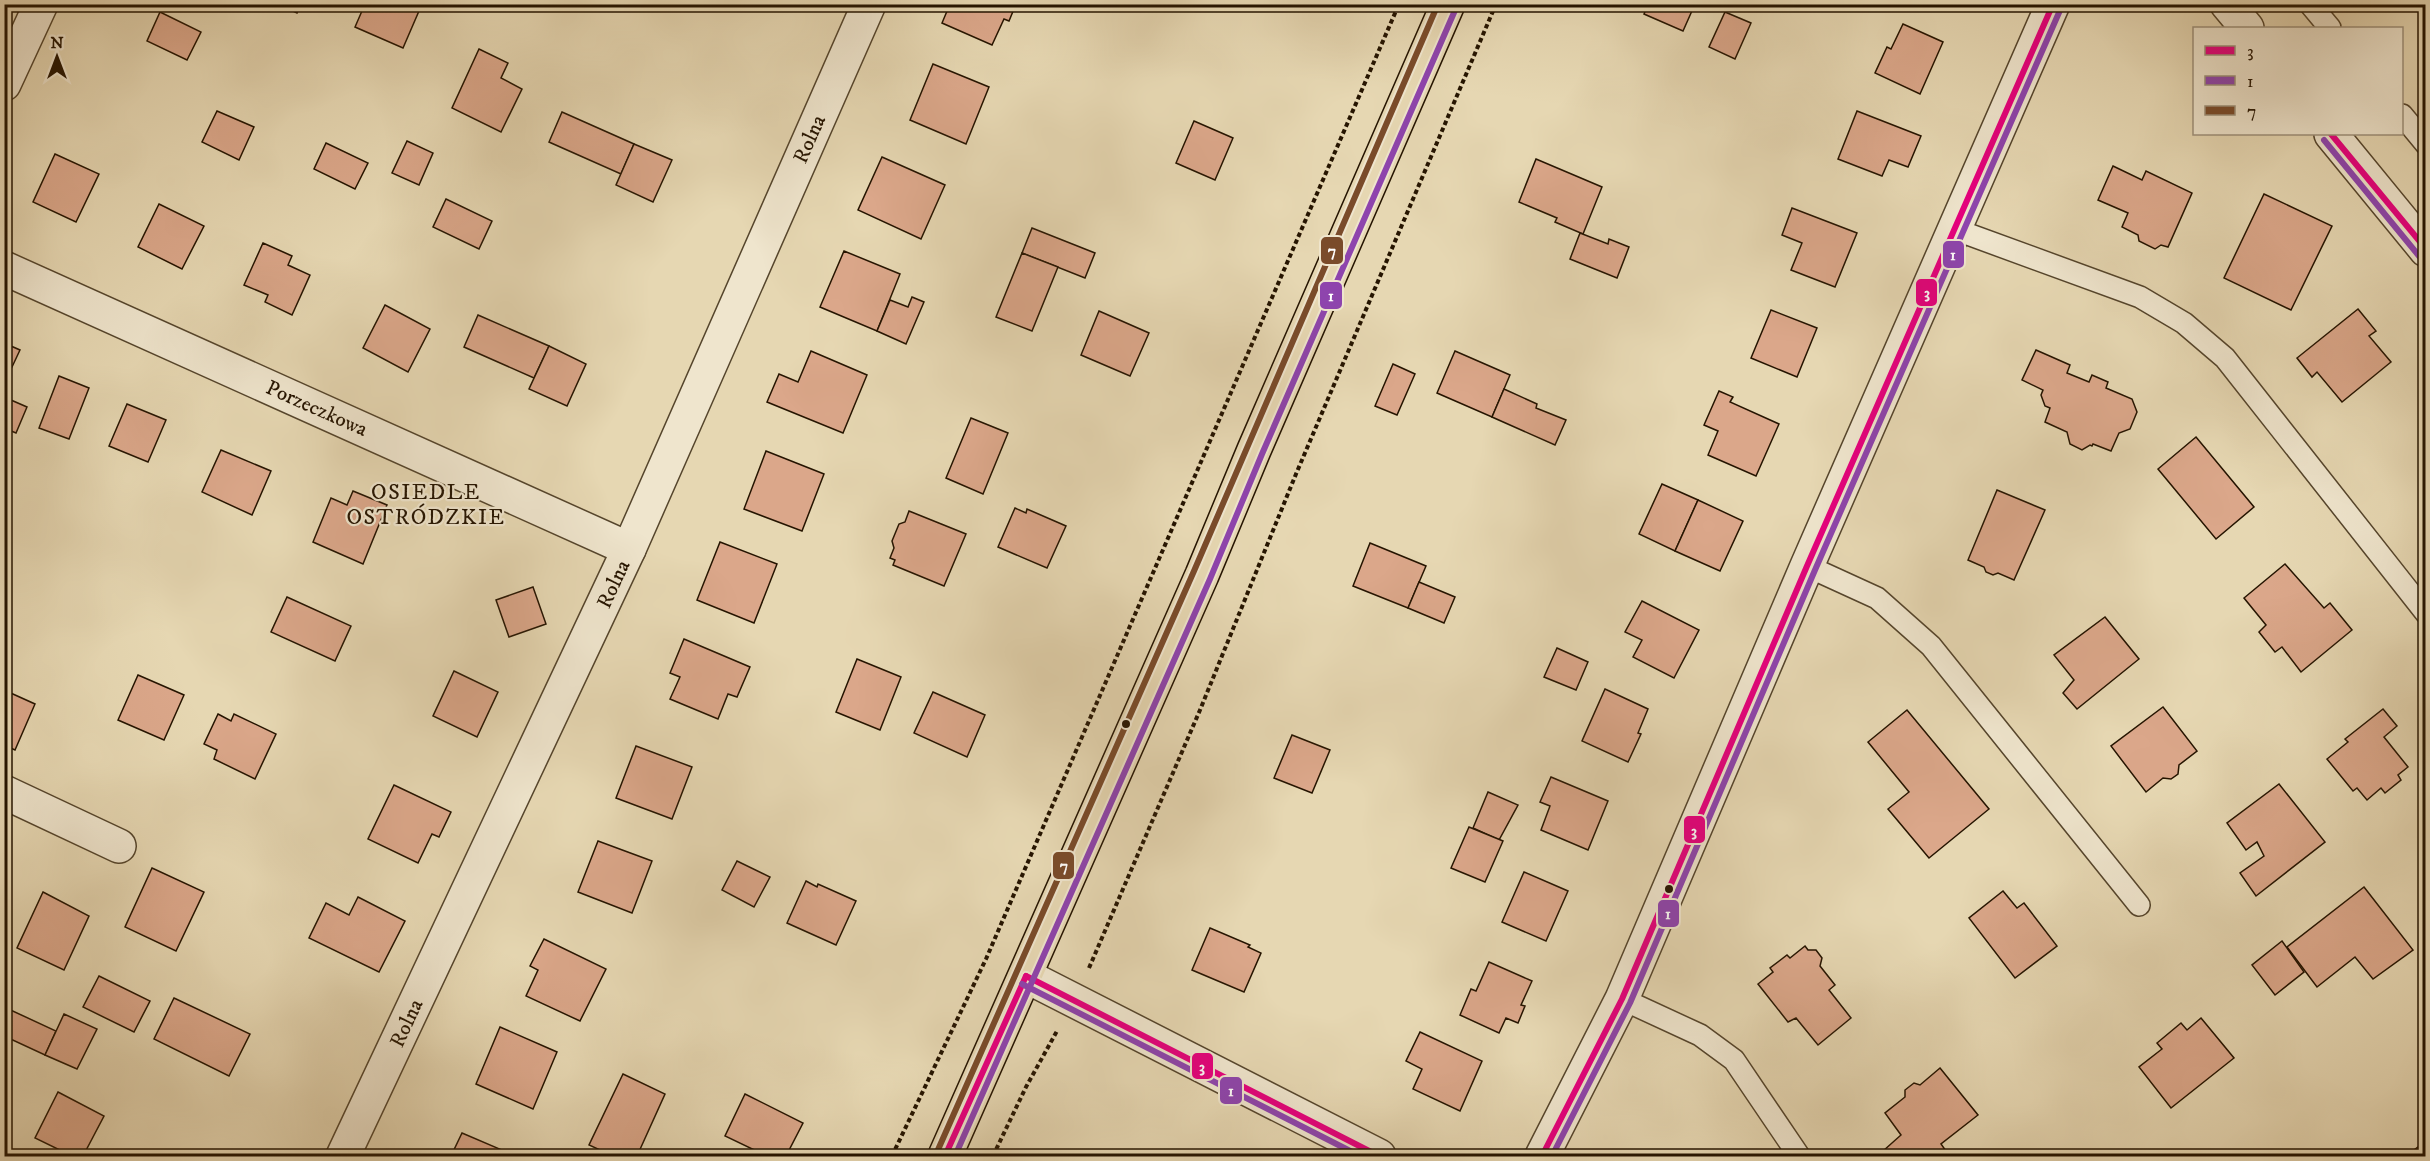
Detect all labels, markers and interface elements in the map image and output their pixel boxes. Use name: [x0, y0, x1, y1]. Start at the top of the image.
north arrow: [27, 27, 87, 87]
legend: [2193, 27, 2403, 135]
text: N: [50, 33, 64, 53]
text: 3: [2247, 41, 2254, 63]
text: 1: [2247, 71, 2254, 93]
text: 7: [2247, 101, 2256, 123]
street label: Rolna: [788, 111, 832, 168]
line badge: 7: [1320, 236, 1344, 265]
line badge: 1: [1942, 240, 1965, 269]
text: 7: [1328, 241, 1336, 261]
text: 1: [1950, 245, 1956, 265]
line badge: 3: [1915, 278, 1938, 307]
line badge: 1: [1319, 281, 1343, 310]
text: 3: [1924, 283, 1930, 303]
text: 1: [1328, 286, 1334, 306]
street label: Porzeczkowa: [262, 375, 371, 443]
district label: OSIEDLE OSTRÓDZKIE: [346, 479, 506, 531]
street label: Rolna: [592, 556, 636, 613]
unlabelled marker: [1120, 718, 1132, 730]
line badge: 3: [1683, 815, 1706, 844]
text: 3: [1691, 821, 1697, 841]
line badge: 7: [1052, 851, 1075, 880]
text: 7: [1060, 856, 1068, 876]
unlabelled marker: [1663, 883, 1675, 895]
line badge: 1: [1657, 899, 1680, 928]
text: 1: [1665, 904, 1671, 924]
street label: Rolna: [385, 995, 429, 1052]
line badge: 3: [1191, 1052, 1214, 1080]
text: 3: [1199, 1057, 1205, 1077]
line badge: 1: [1219, 1076, 1243, 1105]
text: 1: [1228, 1081, 1234, 1101]

